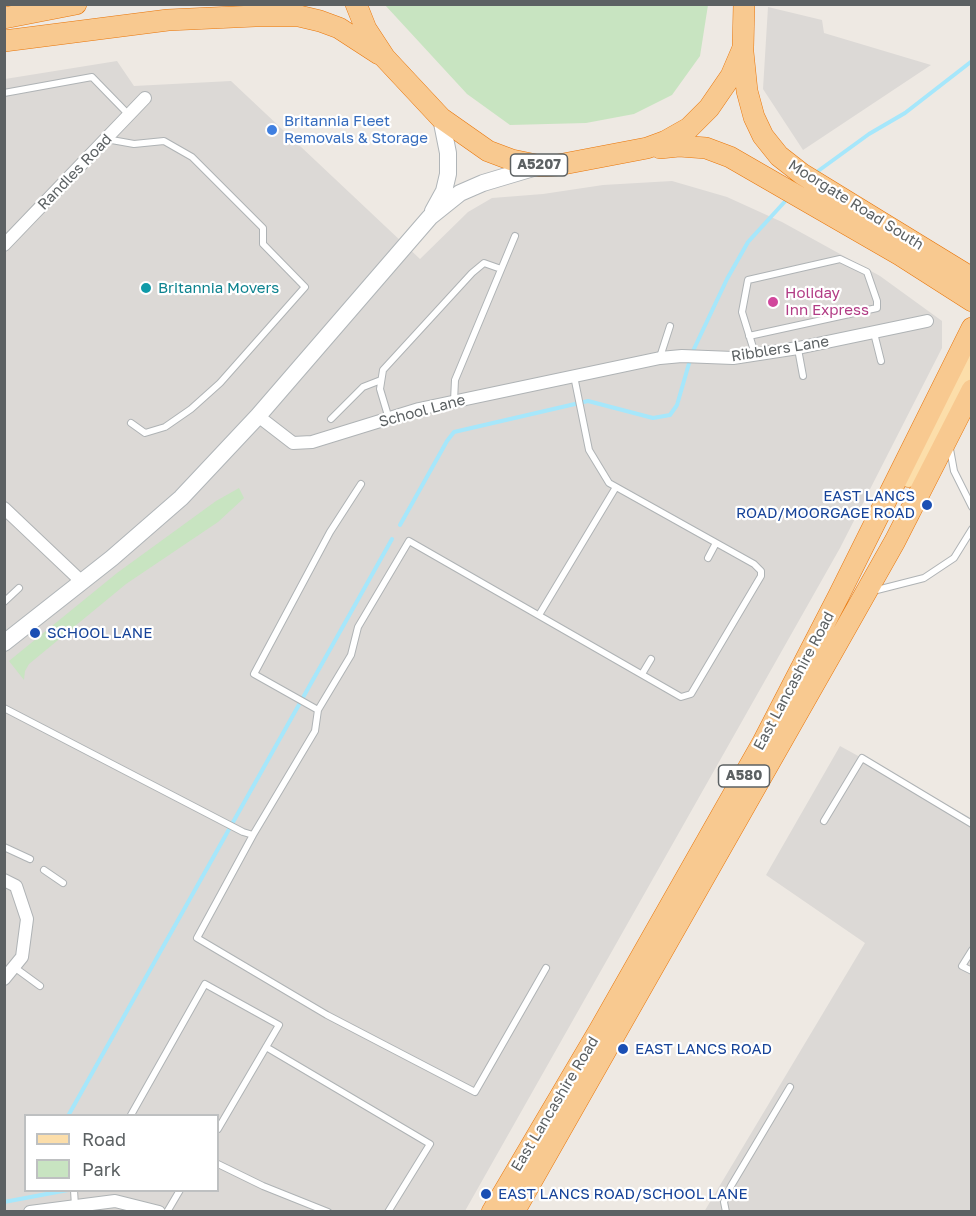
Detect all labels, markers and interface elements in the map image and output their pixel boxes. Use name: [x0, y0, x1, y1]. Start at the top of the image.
place label: Britannia Fleet Removals & Storage: [284, 112, 428, 147]
marker: Britannia Fleet Removals & Storage: [265, 123, 279, 137]
street label: Randles Road: [34, 130, 116, 214]
road number: A5207: [510, 154, 568, 176]
street label: Moorgate Road South: [785, 156, 927, 254]
place label: Britannia Movers: [158, 279, 279, 297]
marker: Britannia Movers: [139, 281, 153, 295]
place label: Holiday Inn Express: [785, 284, 869, 319]
marker: Holiday Inn Express: [766, 295, 780, 309]
street label: Ribblers Lane: [730, 332, 830, 366]
street label: School Lane: [377, 391, 467, 431]
place label: EAST LANCS ROAD/MOORGAGE ROAD: [736, 487, 915, 522]
marker: EAST LANCS ROAD/MOORGAGE ROAD: [920, 498, 934, 512]
street label: East Lancashire Road: [750, 609, 838, 753]
place label: SCHOOL LANE: [47, 624, 152, 642]
marker: SCHOOL LANE: [28, 626, 42, 640]
road number: A580: [718, 765, 770, 787]
street label: East Lancashire Road: [508, 1033, 602, 1175]
place label: EAST LANCS ROAD: [635, 1040, 772, 1058]
marker: EAST LANCS ROAD: [616, 1042, 630, 1056]
legend: [24, 1114, 219, 1192]
text: Road: [82, 1128, 126, 1150]
text: Park: [82, 1158, 121, 1180]
place label: EAST LANCS ROAD/SCHOOL LANE: [498, 1185, 748, 1203]
marker: EAST LANCS ROAD/SCHOOL LANE: [479, 1187, 493, 1201]

